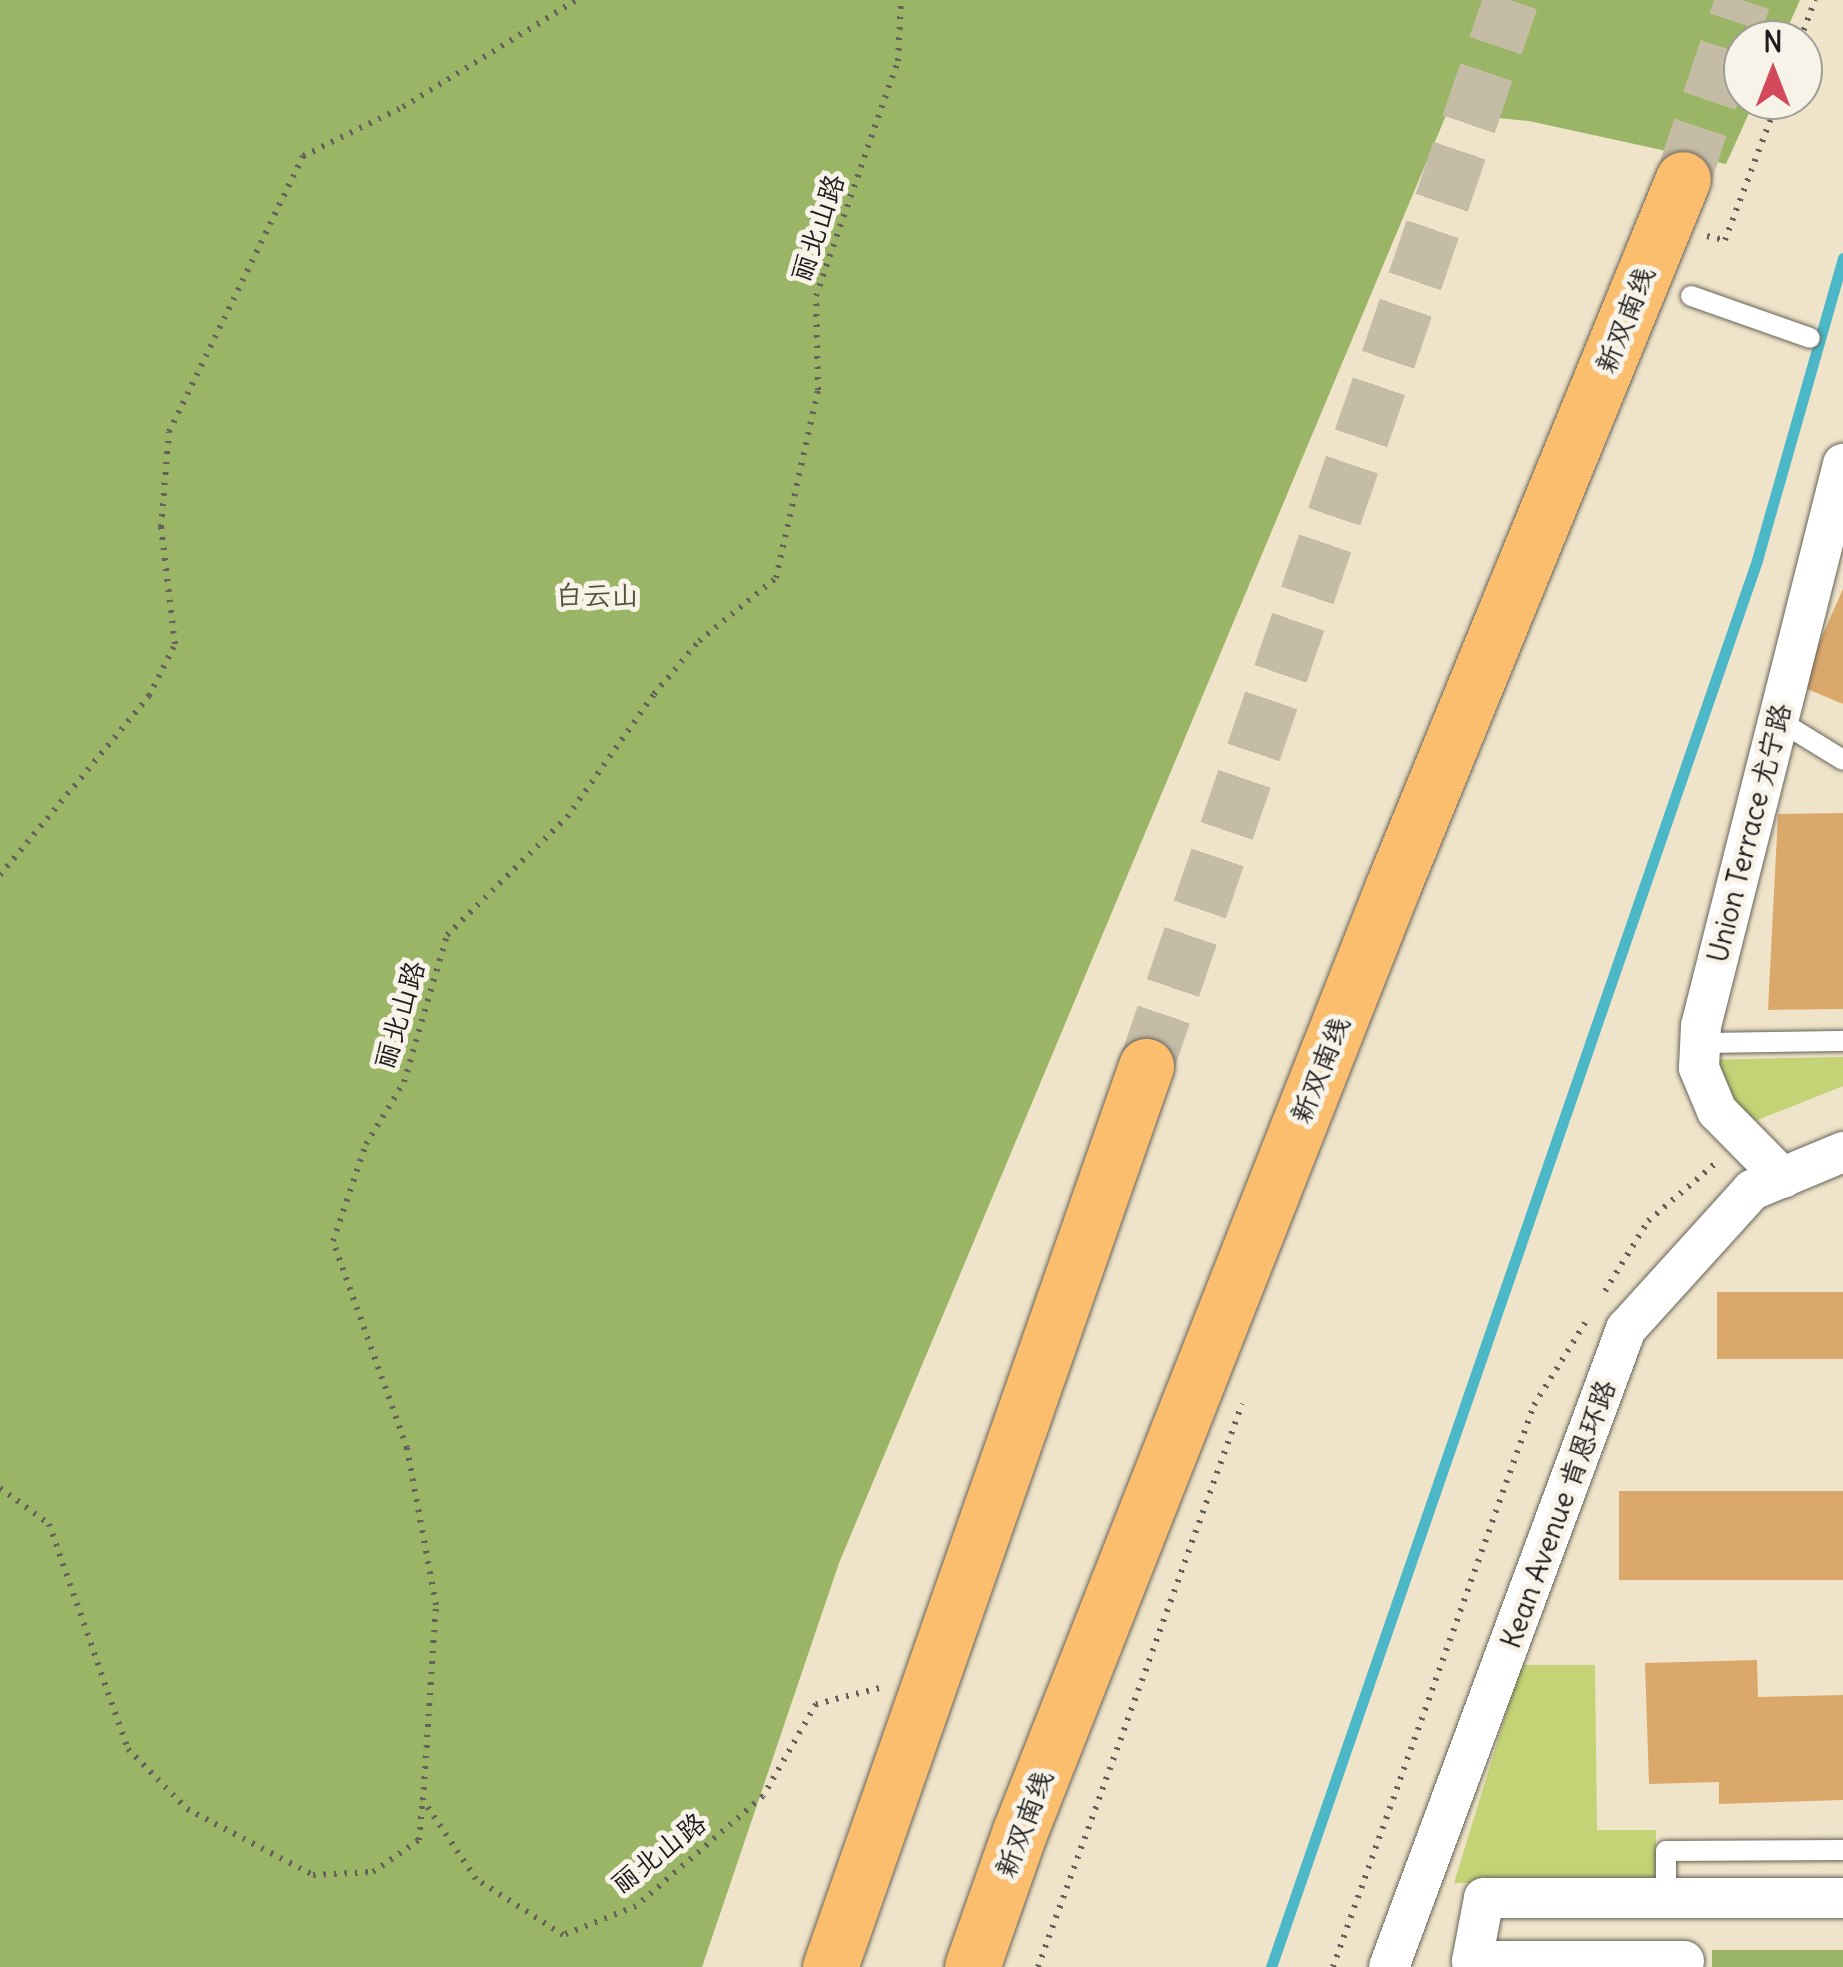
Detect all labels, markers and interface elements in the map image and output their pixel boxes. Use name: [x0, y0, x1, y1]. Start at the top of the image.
north arrow: [1723, 20, 1823, 120]
text: N: [1763, 24, 1783, 60]
street label: 丽北山路: [783, 170, 851, 286]
street label: 新双南线: [1588, 262, 1662, 378]
park label: 白云山: [555, 578, 639, 612]
street label: Union Terrace 尤宁路: [1701, 700, 1797, 966]
street label: 丽北山路: [367, 957, 431, 1073]
street label: 新双南线: [1283, 1012, 1357, 1128]
street label: Kean Avenue 肯恩环路: [1494, 1375, 1622, 1653]
street label: 新双南线: [988, 1766, 1060, 1882]
street label: 丽北山路: [604, 1805, 712, 1901]

